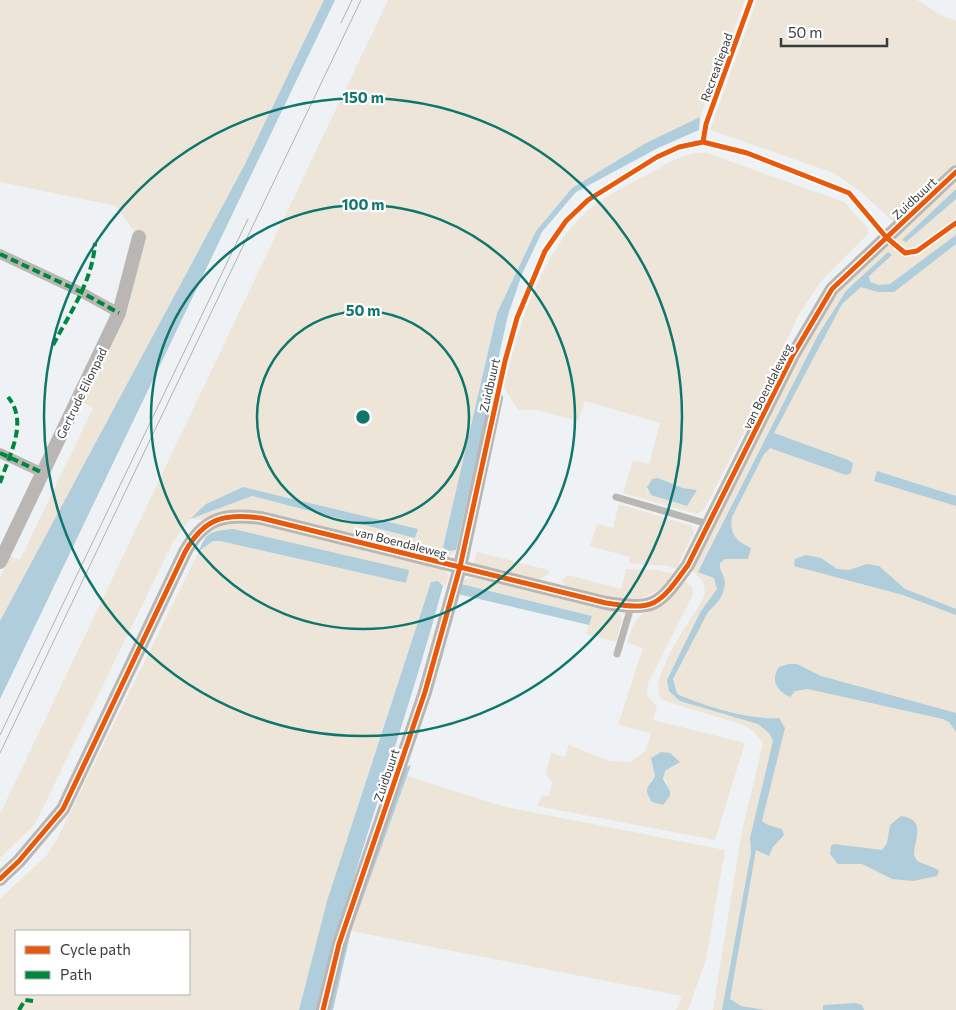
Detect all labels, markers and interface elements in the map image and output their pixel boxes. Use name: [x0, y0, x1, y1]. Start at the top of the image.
scale bar: [781, 15, 887, 47]
text: 50 m: [788, 23, 822, 41]
street label: Recreatiepad: [697, 31, 735, 103]
text: 150 m: [342, 88, 384, 106]
street label: Zuidbuurt: [889, 174, 939, 222]
text: 100 m: [342, 195, 384, 213]
text: 50 m: [346, 301, 380, 319]
street label: van Boendaleweg: [739, 340, 795, 431]
street label: Gertrude Elionpad: [53, 345, 109, 441]
street label: Zuidbuurt: [476, 357, 502, 413]
centre of rings: [354, 408, 372, 426]
street label: van Boendaleweg: [354, 524, 449, 560]
street label: Zuidbuurt: [370, 747, 402, 803]
legend: [15, 930, 190, 995]
text: Cycle path: [60, 940, 131, 958]
text: Path: [60, 965, 92, 983]

